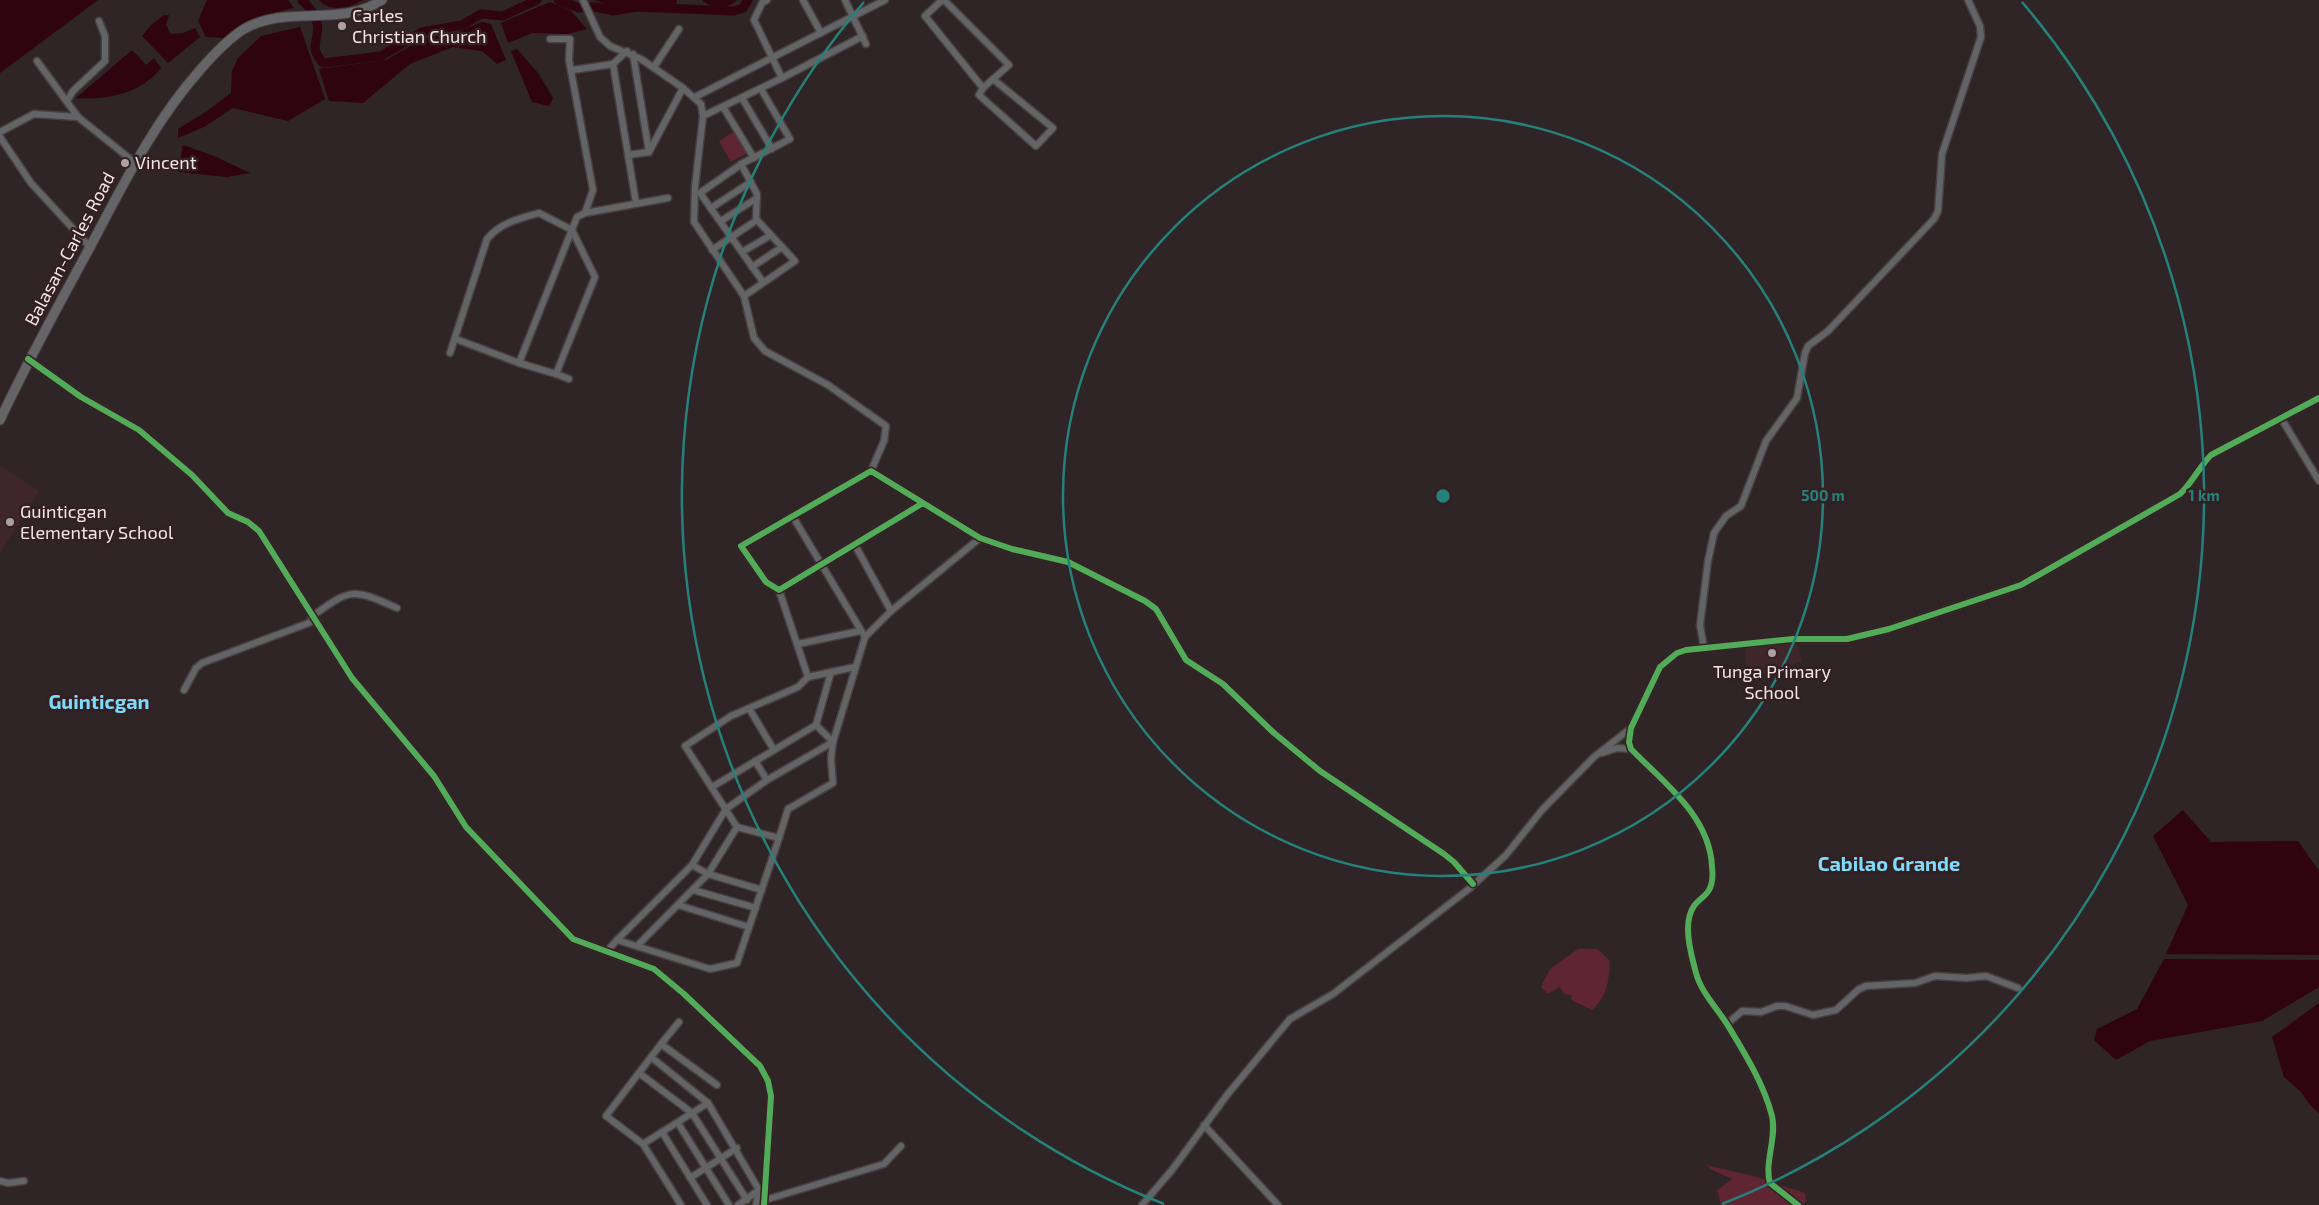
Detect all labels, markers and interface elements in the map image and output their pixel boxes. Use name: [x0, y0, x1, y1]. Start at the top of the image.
place label: Carles Christian Church: [352, 4, 486, 47]
marker: Carles Christian Church: [336, 20, 348, 32]
place label: Vincent: [135, 151, 197, 173]
marker: Vincent: [119, 157, 131, 169]
street label: Balasan-Carles Road: [19, 168, 119, 329]
text: 500 m: [1801, 486, 1845, 504]
text: 1 km: [2188, 486, 2220, 504]
centre of rings: [1434, 487, 1452, 505]
place label: Guinticgan Elementary School: [20, 500, 174, 543]
marker: Guinticgan Elementary School: [4, 516, 16, 528]
marker: Tunga Primary School: [1766, 647, 1778, 659]
place label: Tunga Primary School: [1713, 660, 1832, 703]
district label: Guinticgan: [48, 689, 150, 713]
district label: Cabilao Grande: [1818, 851, 1960, 875]

